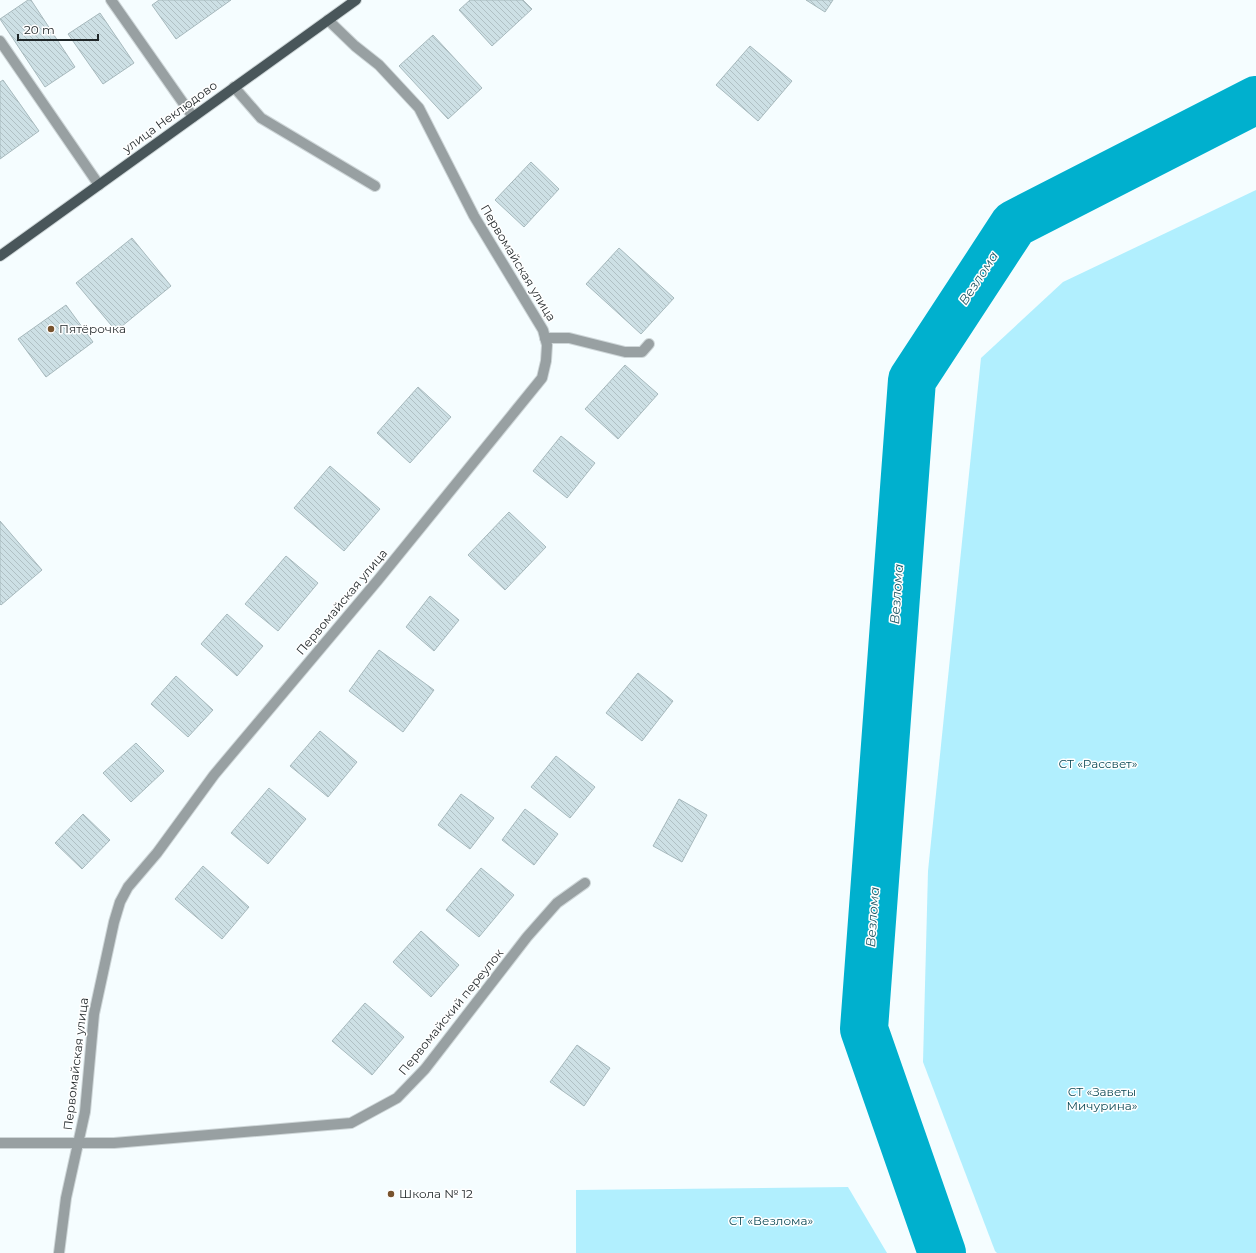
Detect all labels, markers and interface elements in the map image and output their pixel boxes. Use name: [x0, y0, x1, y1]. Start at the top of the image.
scale bar: [18, 16, 98, 42]
text: 20 m: [24, 22, 55, 37]
street label: улица Неклюдово: [119, 77, 220, 157]
street label: Первомайская улица: [478, 202, 559, 324]
water label: Везлома: [955, 248, 1001, 308]
place label: Пятёрочка: [59, 321, 126, 336]
marker: Пятёрочка: [46, 324, 56, 334]
street label: Первомайская улица: [293, 546, 390, 658]
water label: Везлома: [886, 563, 906, 625]
park label: СТ «Рассвет»: [1059, 756, 1138, 771]
water label: Везлома: [862, 886, 882, 948]
street label: Первомайский переулок: [395, 945, 506, 1078]
street label: Первомайская улица: [60, 997, 91, 1131]
park label: СТ «Заветы Мичурина»: [1066, 1084, 1138, 1113]
place label: Школа № 12: [399, 1186, 473, 1201]
marker: Школа № 12: [386, 1189, 396, 1199]
park label: СТ «Везлома»: [729, 1213, 814, 1228]

